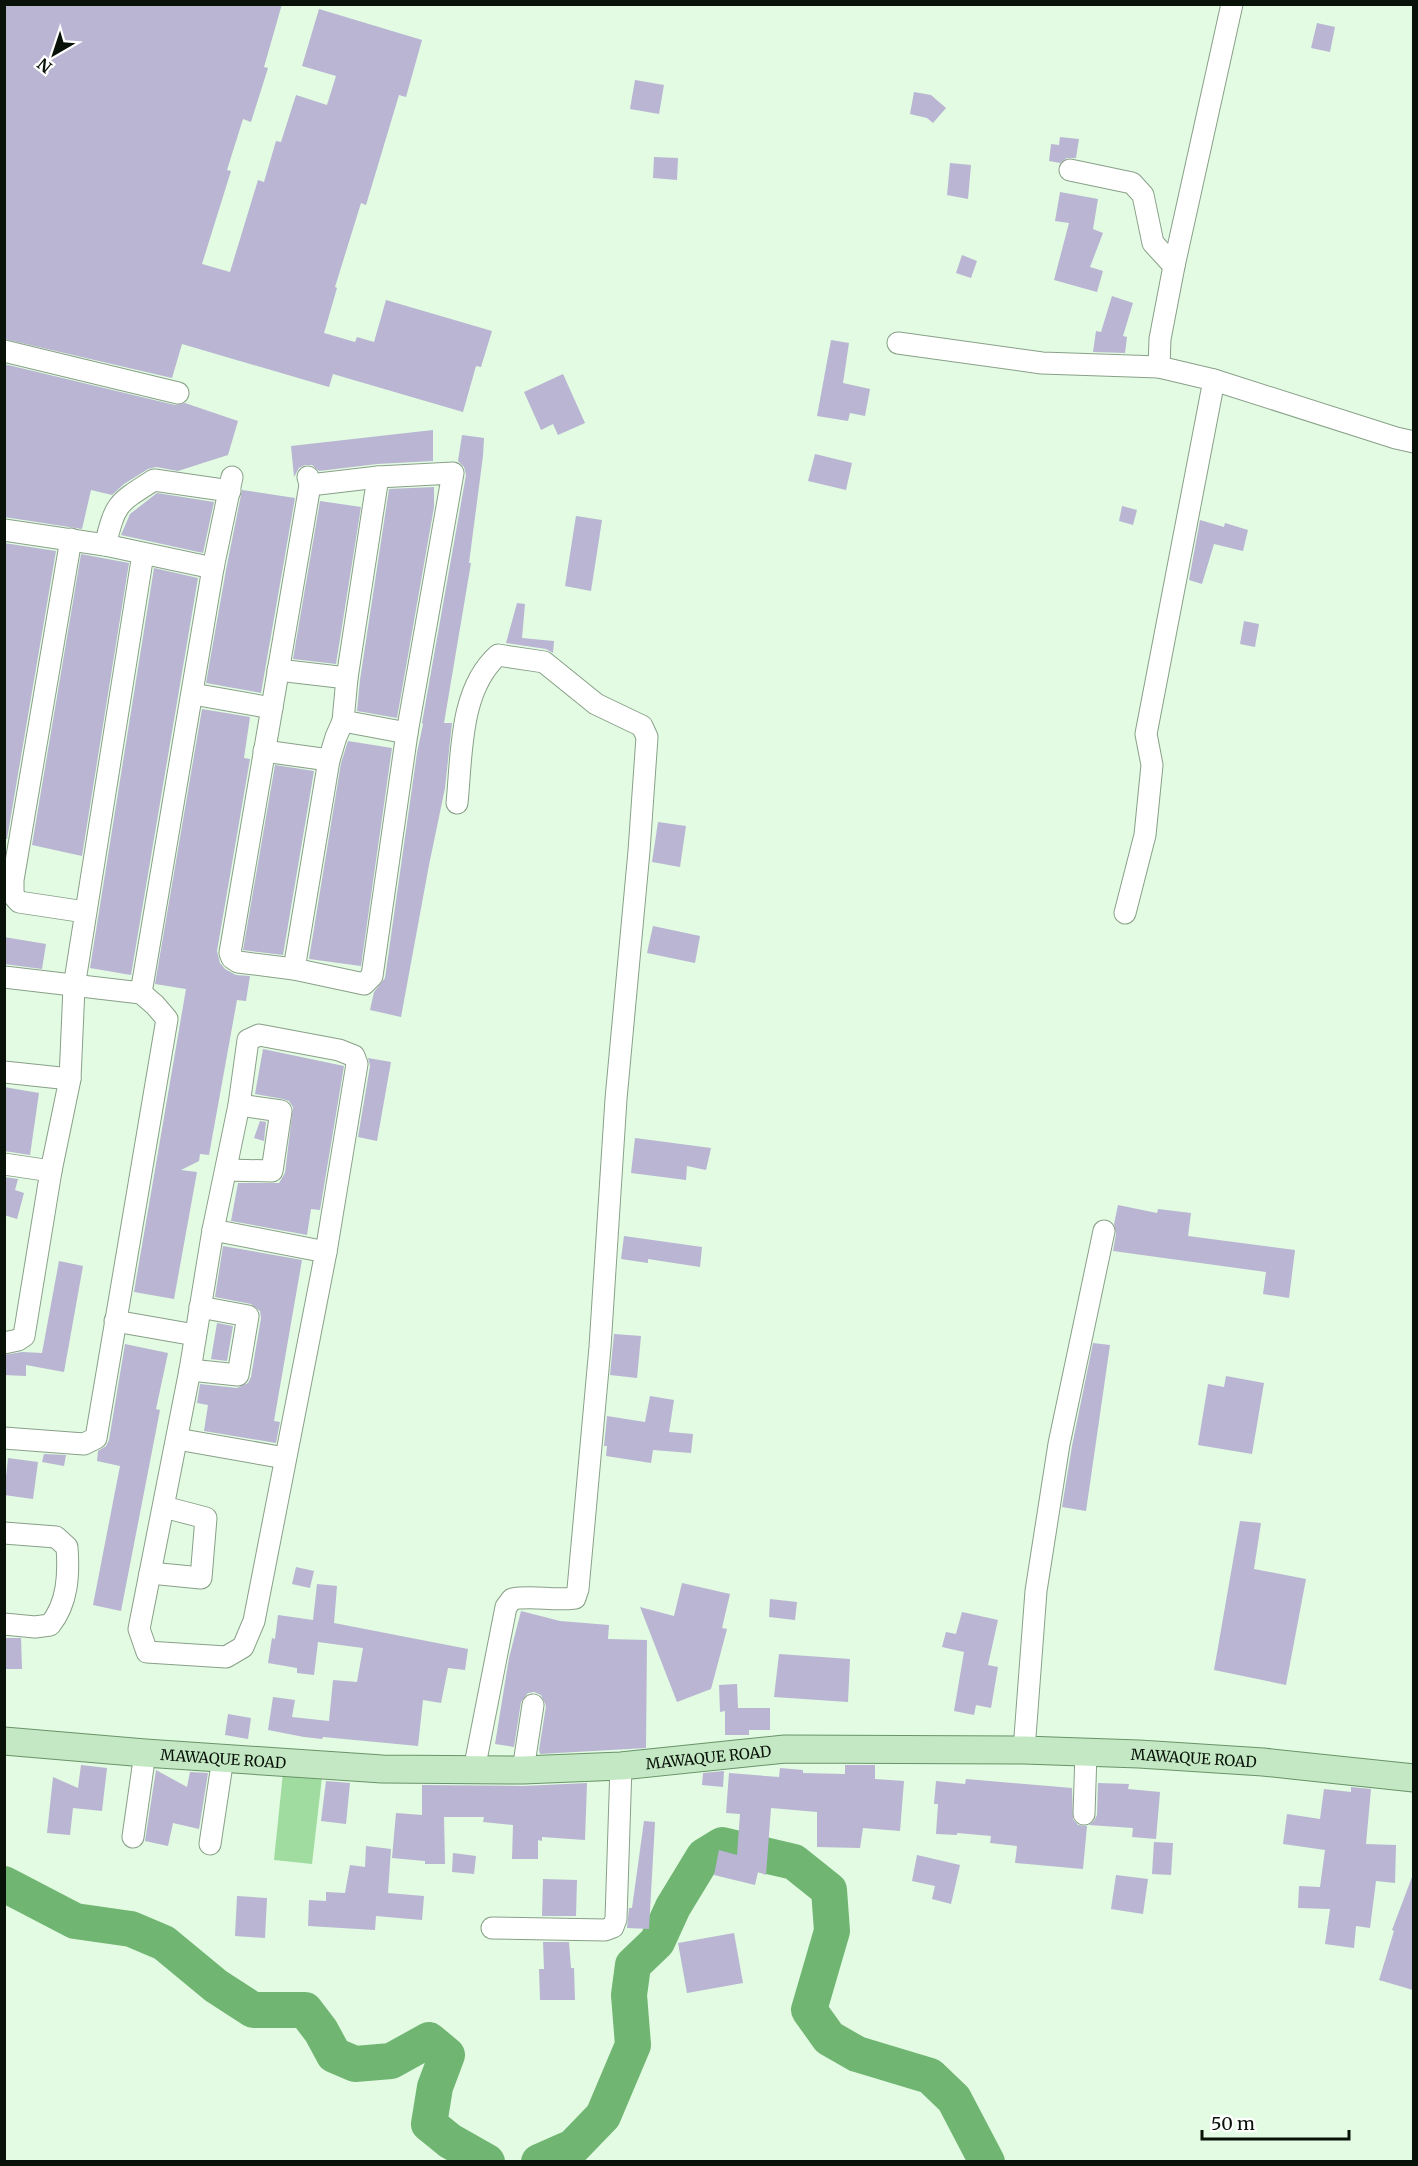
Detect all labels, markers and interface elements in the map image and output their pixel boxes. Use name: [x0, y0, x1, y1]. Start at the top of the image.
north arrow: [24, 24, 84, 84]
text: N: [33, 54, 56, 77]
street label: MAWAQUE ROAD: [645, 1741, 772, 1773]
street label: MAWAQUE ROAD: [1131, 1744, 1257, 1771]
street label: MAWAQUE ROAD: [160, 1745, 287, 1772]
scale bar: [1202, 2103, 1349, 2141]
text: 50 m: [1211, 2112, 1255, 2135]

